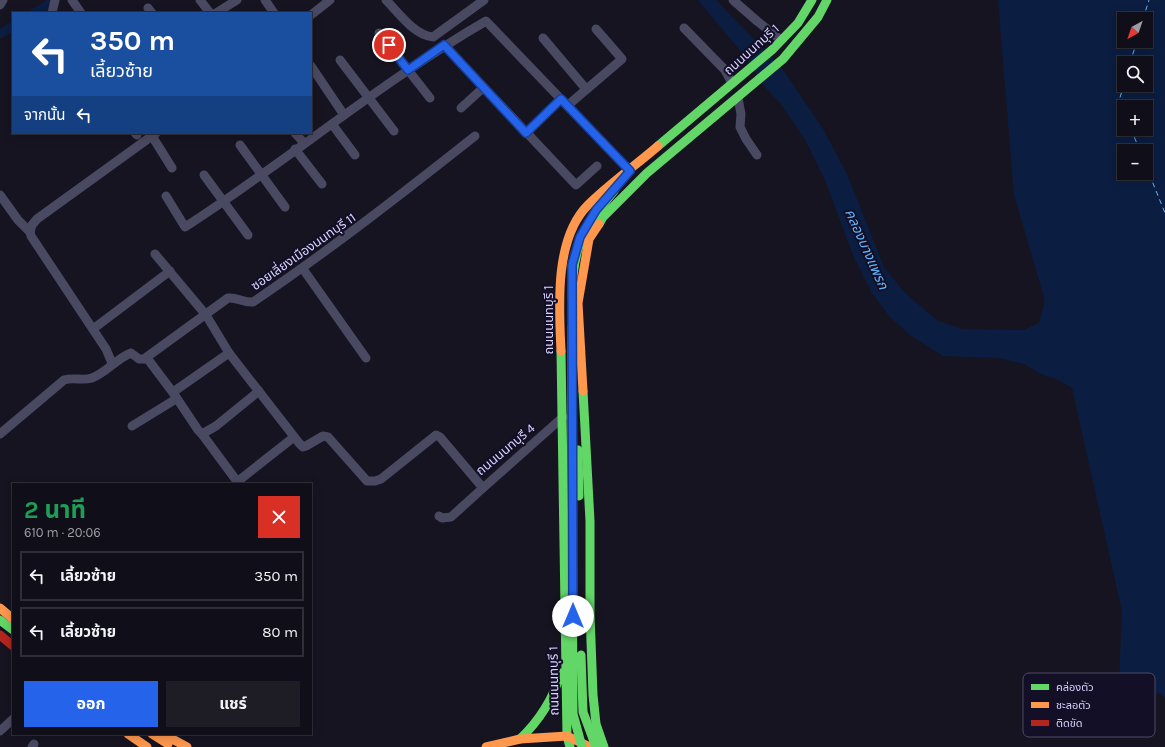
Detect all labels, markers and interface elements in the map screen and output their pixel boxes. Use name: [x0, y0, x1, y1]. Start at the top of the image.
north arrow: [1117, 12, 1153, 48]
map controls: [1117, 12, 1153, 180]
street label: ถนนนนทบุรี 1: [721, 21, 782, 78]
text: 350 m: [90, 24, 175, 57]
icon: left: [24, 28, 76, 80]
pin: [372, 28, 406, 62]
icon: arrive: [378, 34, 400, 56]
button: search: [1117, 56, 1153, 92]
text: เลี้ยวซ้าย: [90, 60, 153, 82]
button: +: [1117, 100, 1153, 136]
icon: left: [73, 104, 95, 126]
text: จากนั้น: [24, 106, 65, 124]
button: −: [1117, 144, 1153, 180]
water label: คลองบางแพรก: [841, 206, 892, 293]
street label: ซอยเลี่ยงเมืองนนทบุรี 11: [247, 208, 358, 293]
street label: ถนนนนทบุรี 1: [541, 285, 556, 355]
street label: ถนนนนทบุรี 4: [473, 420, 538, 478]
text: 2 นาที: [24, 496, 86, 524]
button: close: [258, 496, 300, 538]
text: 610 m · 20:06: [24, 525, 101, 540]
icon: left: [26, 565, 48, 587]
text: เลี้ยวซ้าย: [60, 567, 116, 585]
text: 350 m: [254, 567, 298, 585]
position arrow: [552, 595, 594, 637]
icon: left: [26, 621, 48, 643]
text: เลี้ยวซ้าย: [60, 623, 116, 641]
text: 80 m: [262, 623, 298, 641]
street label: ถนนนนทบุรี 1: [545, 646, 562, 716]
legend: [1023, 673, 1155, 737]
button: ออก: [24, 681, 158, 727]
button: แชร์: [166, 681, 300, 727]
text: คล่องตัว: [1056, 681, 1094, 694]
text: ชะลอตัว: [1056, 699, 1091, 712]
text: ติดขัด: [1056, 717, 1083, 730]

